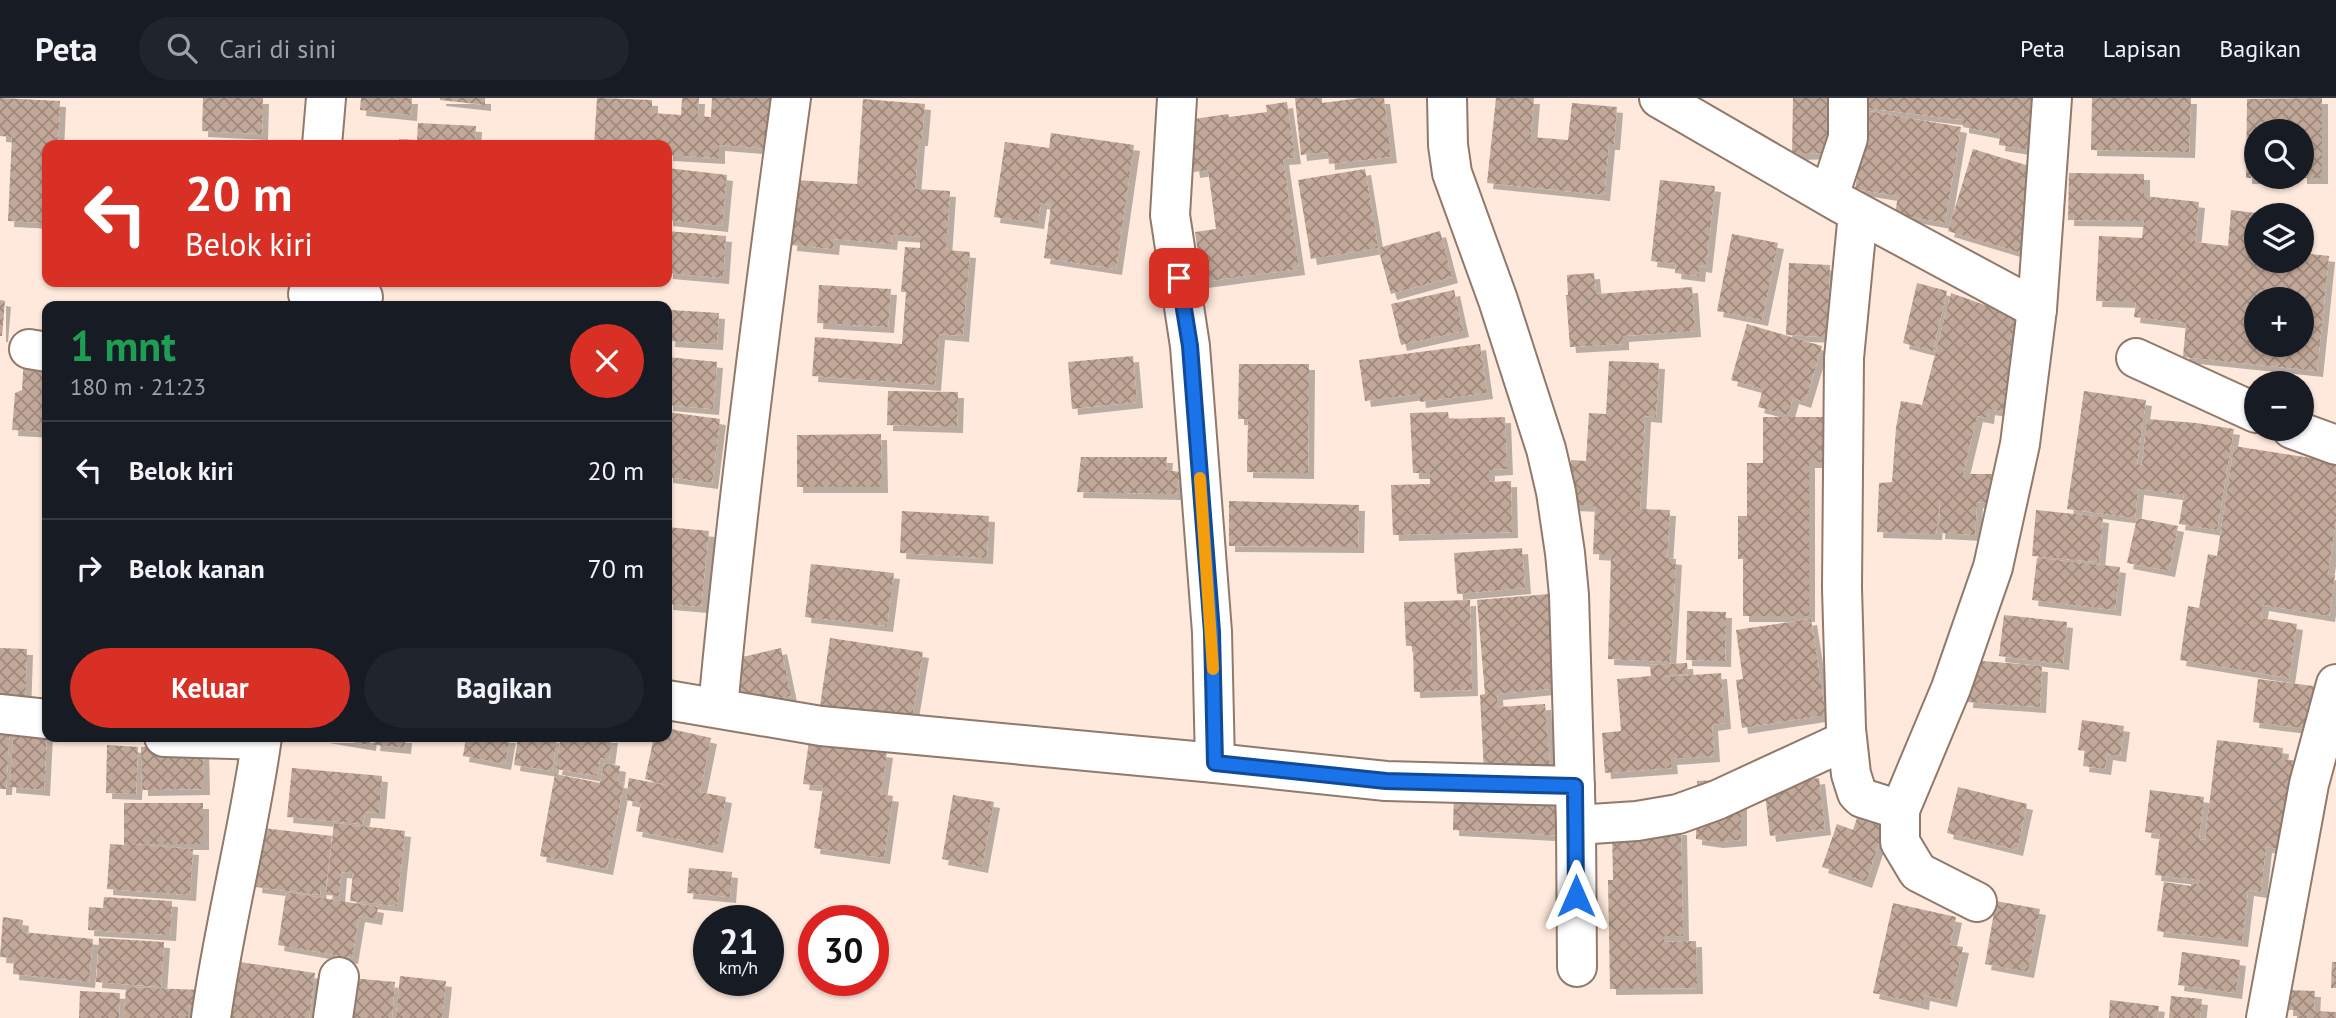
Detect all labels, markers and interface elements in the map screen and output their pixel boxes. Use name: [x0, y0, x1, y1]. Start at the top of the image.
search box: [139, 17, 629, 80]
text: Peta: [35, 27, 97, 70]
icon: search: [163, 29, 201, 67]
text: Cari di sini: [219, 32, 336, 65]
text: Peta: [2020, 33, 2065, 64]
text: Lapisan: [2103, 33, 2181, 64]
text: Bagikan: [2219, 33, 2301, 64]
map controls: [2244, 119, 2314, 441]
button: search: [2244, 119, 2314, 189]
text: 20 m: [185, 161, 292, 225]
icon: left: [70, 168, 161, 259]
button: layers: [2244, 203, 2314, 273]
text: Belok kiri: [185, 223, 313, 265]
pin: [1149, 248, 1209, 308]
icon: arrive: [1160, 259, 1198, 297]
button: +: [2244, 287, 2314, 357]
text: 1 mnt: [70, 318, 176, 373]
button: close: [570, 324, 644, 398]
button: −: [2244, 371, 2314, 441]
text: 180 m · 21:23: [70, 372, 206, 401]
icon: left: [70, 451, 108, 489]
text: Belok kiri: [129, 454, 234, 487]
text: 20 m: [588, 454, 644, 487]
icon: right: [70, 549, 108, 587]
text: Belok kanan: [129, 552, 265, 585]
text: 70 m: [588, 552, 644, 585]
button: Keluar: [70, 648, 350, 728]
button: Bagikan: [364, 648, 644, 728]
position arrow: [1539, 859, 1613, 933]
speed limit sign: 30: [798, 905, 889, 996]
text: 21: [719, 918, 758, 964]
text: km/h: [719, 956, 758, 979]

